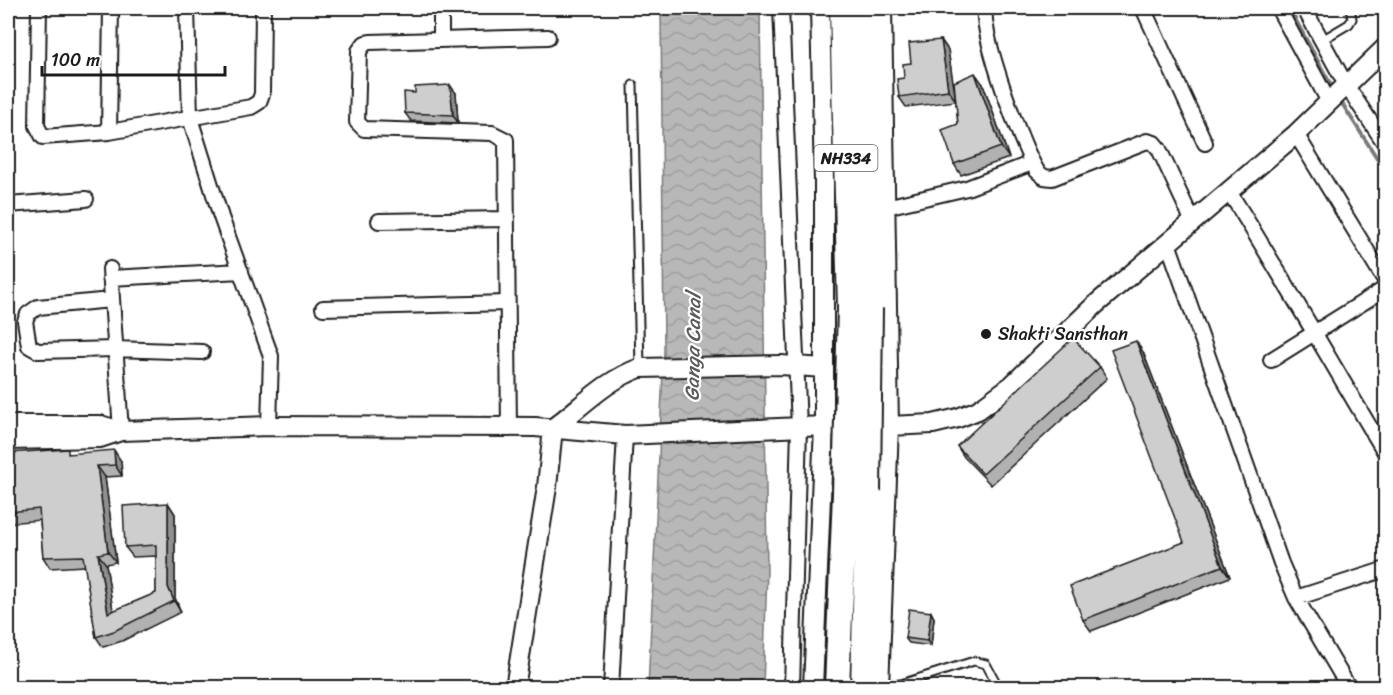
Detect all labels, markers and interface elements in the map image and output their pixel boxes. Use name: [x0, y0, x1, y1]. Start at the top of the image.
scale bar: [42, 39, 225, 77]
text: 100 m: [51, 44, 100, 76]
road number: NH334: [814, 145, 878, 171]
water label: Ganga Canal: [675, 289, 712, 401]
place label: Shakti Sansthan: [998, 318, 1128, 350]
marker: Shakti Sansthan: [979, 327, 993, 341]

